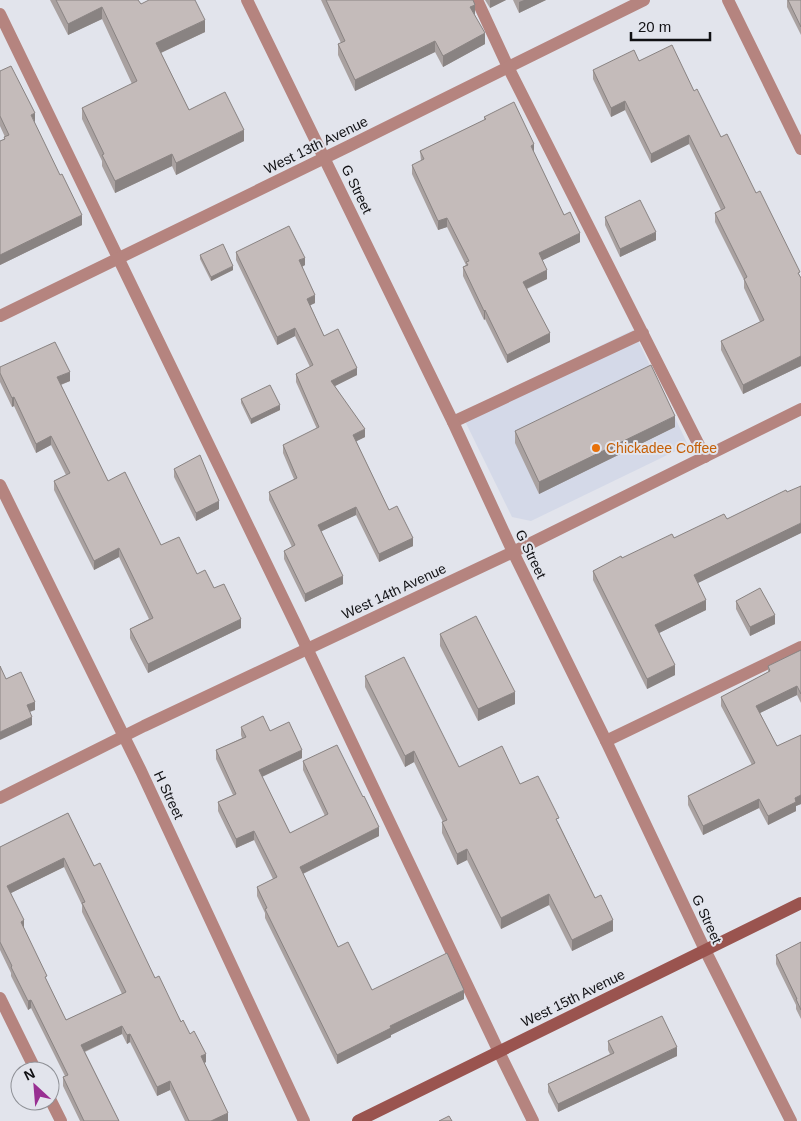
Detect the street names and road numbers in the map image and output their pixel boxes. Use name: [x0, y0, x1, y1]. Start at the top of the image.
street label: West 13th Avenue: [262, 113, 371, 177]
street label: G Street: [338, 162, 376, 216]
street label: G Street: [512, 527, 550, 581]
street label: West 14th Avenue: [339, 560, 449, 622]
street label: H Street: [151, 768, 187, 822]
street label: G Street: [689, 892, 725, 946]
street label: West 15th Avenue: [519, 966, 628, 1030]

